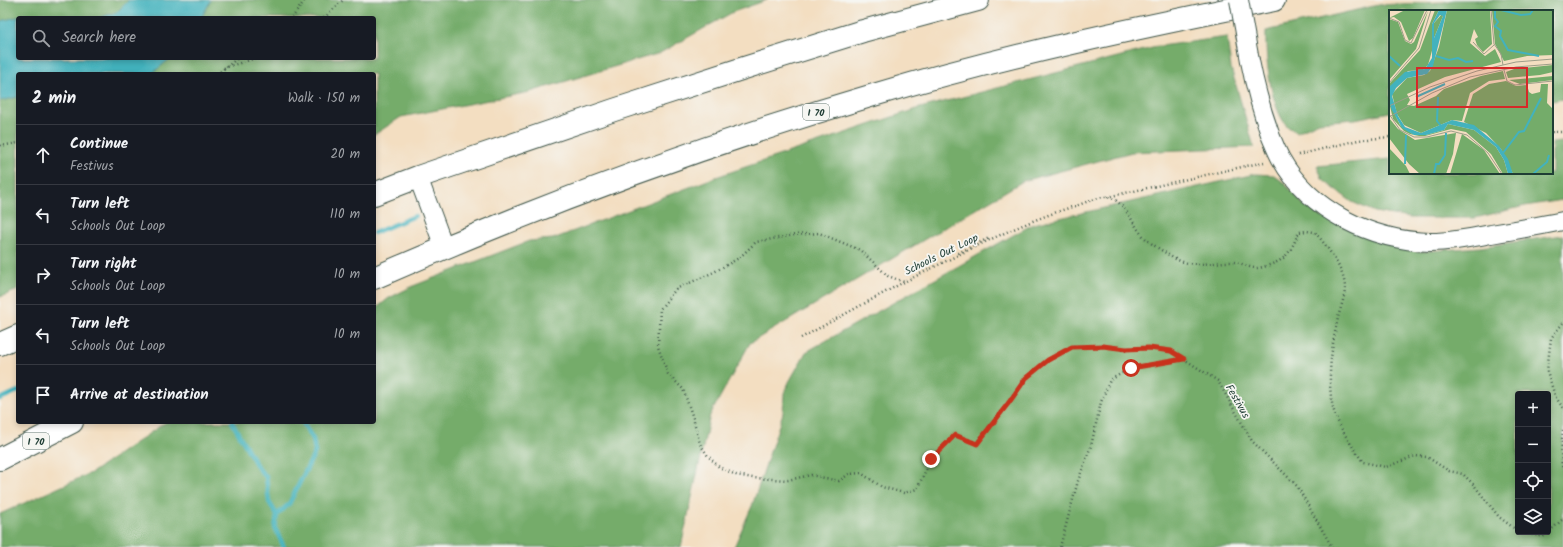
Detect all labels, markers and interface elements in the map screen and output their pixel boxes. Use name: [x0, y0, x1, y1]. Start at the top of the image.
inset map: [1389, 10, 1553, 174]
search box: [16, 16, 376, 60]
text: Search here: [62, 26, 136, 50]
icon: search: [30, 27, 52, 49]
text: 2 min: [32, 85, 76, 112]
text: Walk · 150 m: [288, 88, 360, 109]
road number: I 70: [803, 104, 829, 120]
text: Continue: [70, 132, 128, 156]
icon: ahead: [32, 144, 54, 166]
text: 20 m: [330, 144, 360, 165]
text: Festivus: [70, 156, 114, 177]
text: Turn left: [70, 192, 130, 216]
icon: left: [32, 204, 54, 226]
text: 110 m: [330, 204, 360, 225]
text: Schools Out Loop: [70, 216, 165, 237]
street label: Schools Out Loop: [901, 229, 982, 281]
text: Turn right: [70, 252, 137, 276]
icon: right: [32, 264, 54, 286]
text: 10 m: [334, 264, 360, 285]
text: Schools Out Loop: [70, 276, 165, 297]
text: Turn left: [70, 312, 130, 336]
icon: left: [32, 324, 54, 346]
text: 10 m: [334, 324, 360, 345]
text: Schools Out Loop: [70, 336, 165, 357]
route start: [1122, 359, 1140, 377]
street label: Festivus: [1220, 381, 1254, 422]
text: Arrive at destination: [70, 383, 209, 407]
icon: arrive: [32, 384, 54, 406]
map controls: [1515, 391, 1551, 535]
button: +: [1515, 391, 1551, 427]
button: −: [1515, 427, 1551, 463]
road number: I 70: [23, 433, 49, 449]
route end: [922, 450, 940, 468]
button: locate: [1515, 463, 1551, 499]
button: layers: [1515, 499, 1551, 535]

